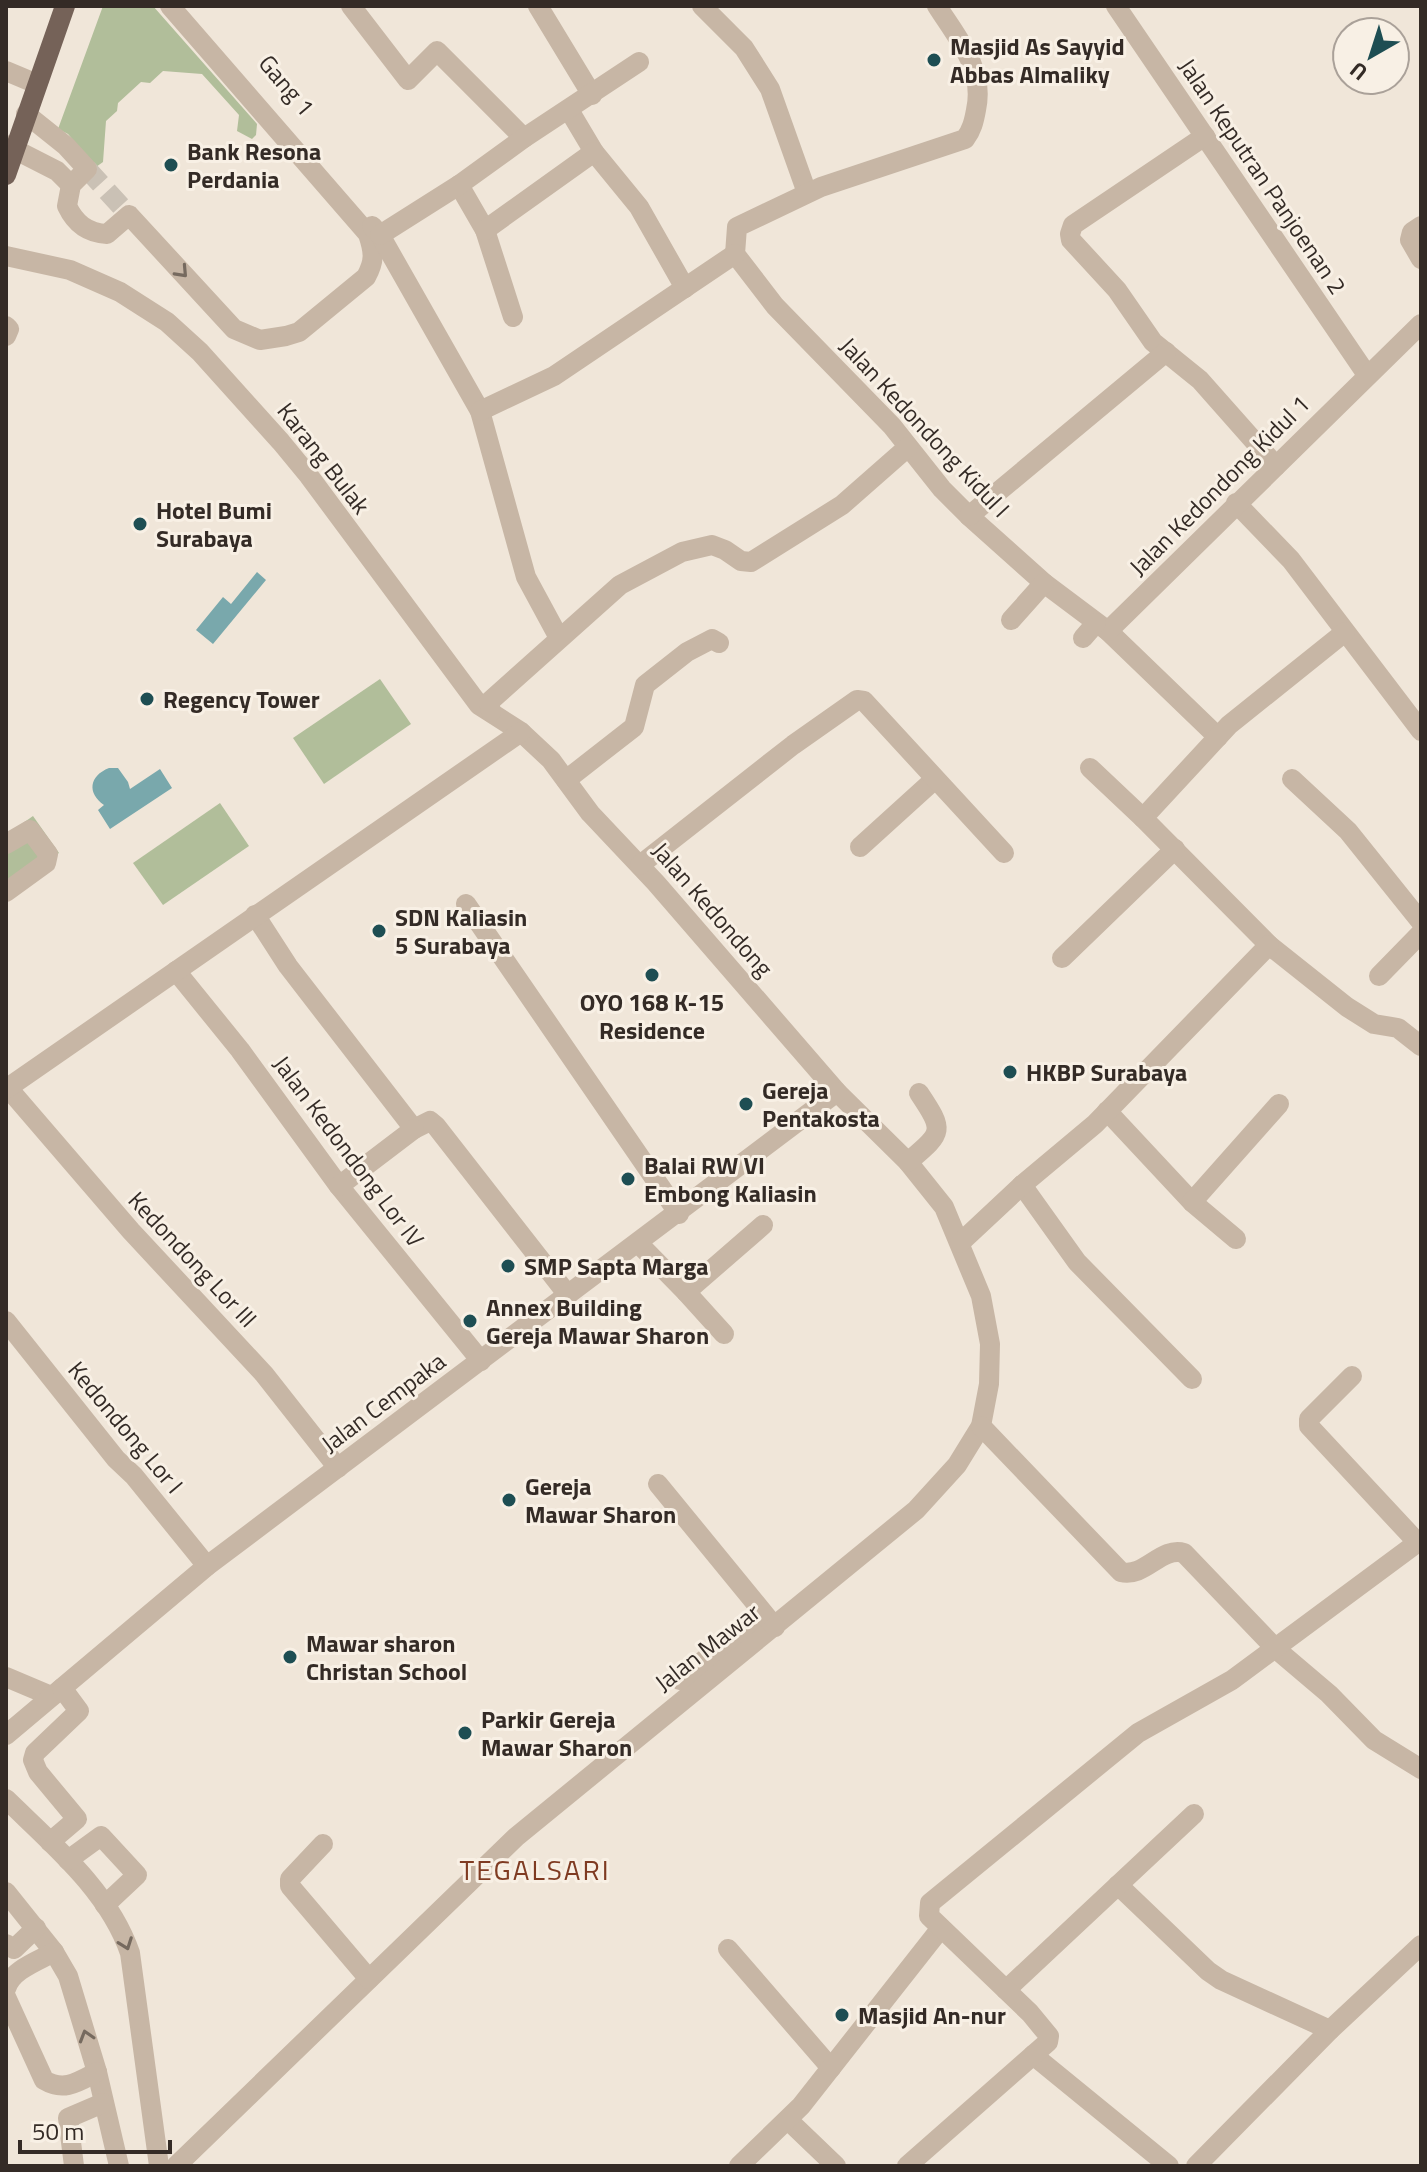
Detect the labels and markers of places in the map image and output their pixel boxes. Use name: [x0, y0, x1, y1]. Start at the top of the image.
place label: Masjid As Sayyid Abbas Almaliky: [950, 28, 1125, 92]
marker: Masjid As Sayyid Abbas Almaliky: [925, 51, 943, 69]
place label: Bank Resona Perdania: [187, 133, 321, 197]
marker: Bank Resona Perdania: [162, 156, 180, 174]
place label: Hotel Bumi Surabaya: [156, 492, 272, 556]
marker: Hotel Bumi Surabaya: [131, 515, 149, 533]
place label: Regency Tower: [163, 681, 320, 717]
marker: Regency Tower: [138, 690, 156, 708]
place label: SDN Kaliasin 5 Surabaya: [395, 899, 527, 963]
marker: SDN Kaliasin 5 Surabaya: [370, 922, 388, 940]
marker: OYO 168 K-15 Residence: [643, 966, 661, 984]
place label: OYO 168 K-15 Residence: [580, 984, 724, 1048]
place label: HKBP Surabaya: [1026, 1054, 1187, 1090]
marker: HKBP Surabaya: [1001, 1063, 1019, 1081]
place label: Gereja Pentakosta: [762, 1072, 880, 1136]
marker: Gereja Pentakosta: [737, 1095, 755, 1113]
place label: Balai RW VI Embong Kaliasin: [644, 1147, 817, 1211]
marker: Balai RW VI Embong Kaliasin: [619, 1170, 637, 1188]
place label: SMP Sapta Marga: [524, 1248, 709, 1284]
marker: SMP Sapta Marga: [499, 1257, 517, 1275]
place label: Annex Building Gereja Mawar Sharon: [486, 1289, 709, 1353]
marker: Annex Building Gereja Mawar Sharon: [461, 1312, 479, 1330]
place label: Gereja Mawar Sharon: [525, 1468, 676, 1532]
marker: Gereja Mawar Sharon: [500, 1491, 518, 1509]
place label: Mawar sharon Christan School: [306, 1625, 467, 1689]
marker: Mawar sharon Christan School: [281, 1648, 299, 1666]
place label: Parkir Gereja Mawar Sharon: [481, 1701, 632, 1765]
marker: Parkir Gereja Mawar Sharon: [456, 1724, 474, 1742]
place label: Masjid An-nur: [858, 1997, 1006, 2033]
marker: Masjid An-nur: [833, 2006, 851, 2024]

